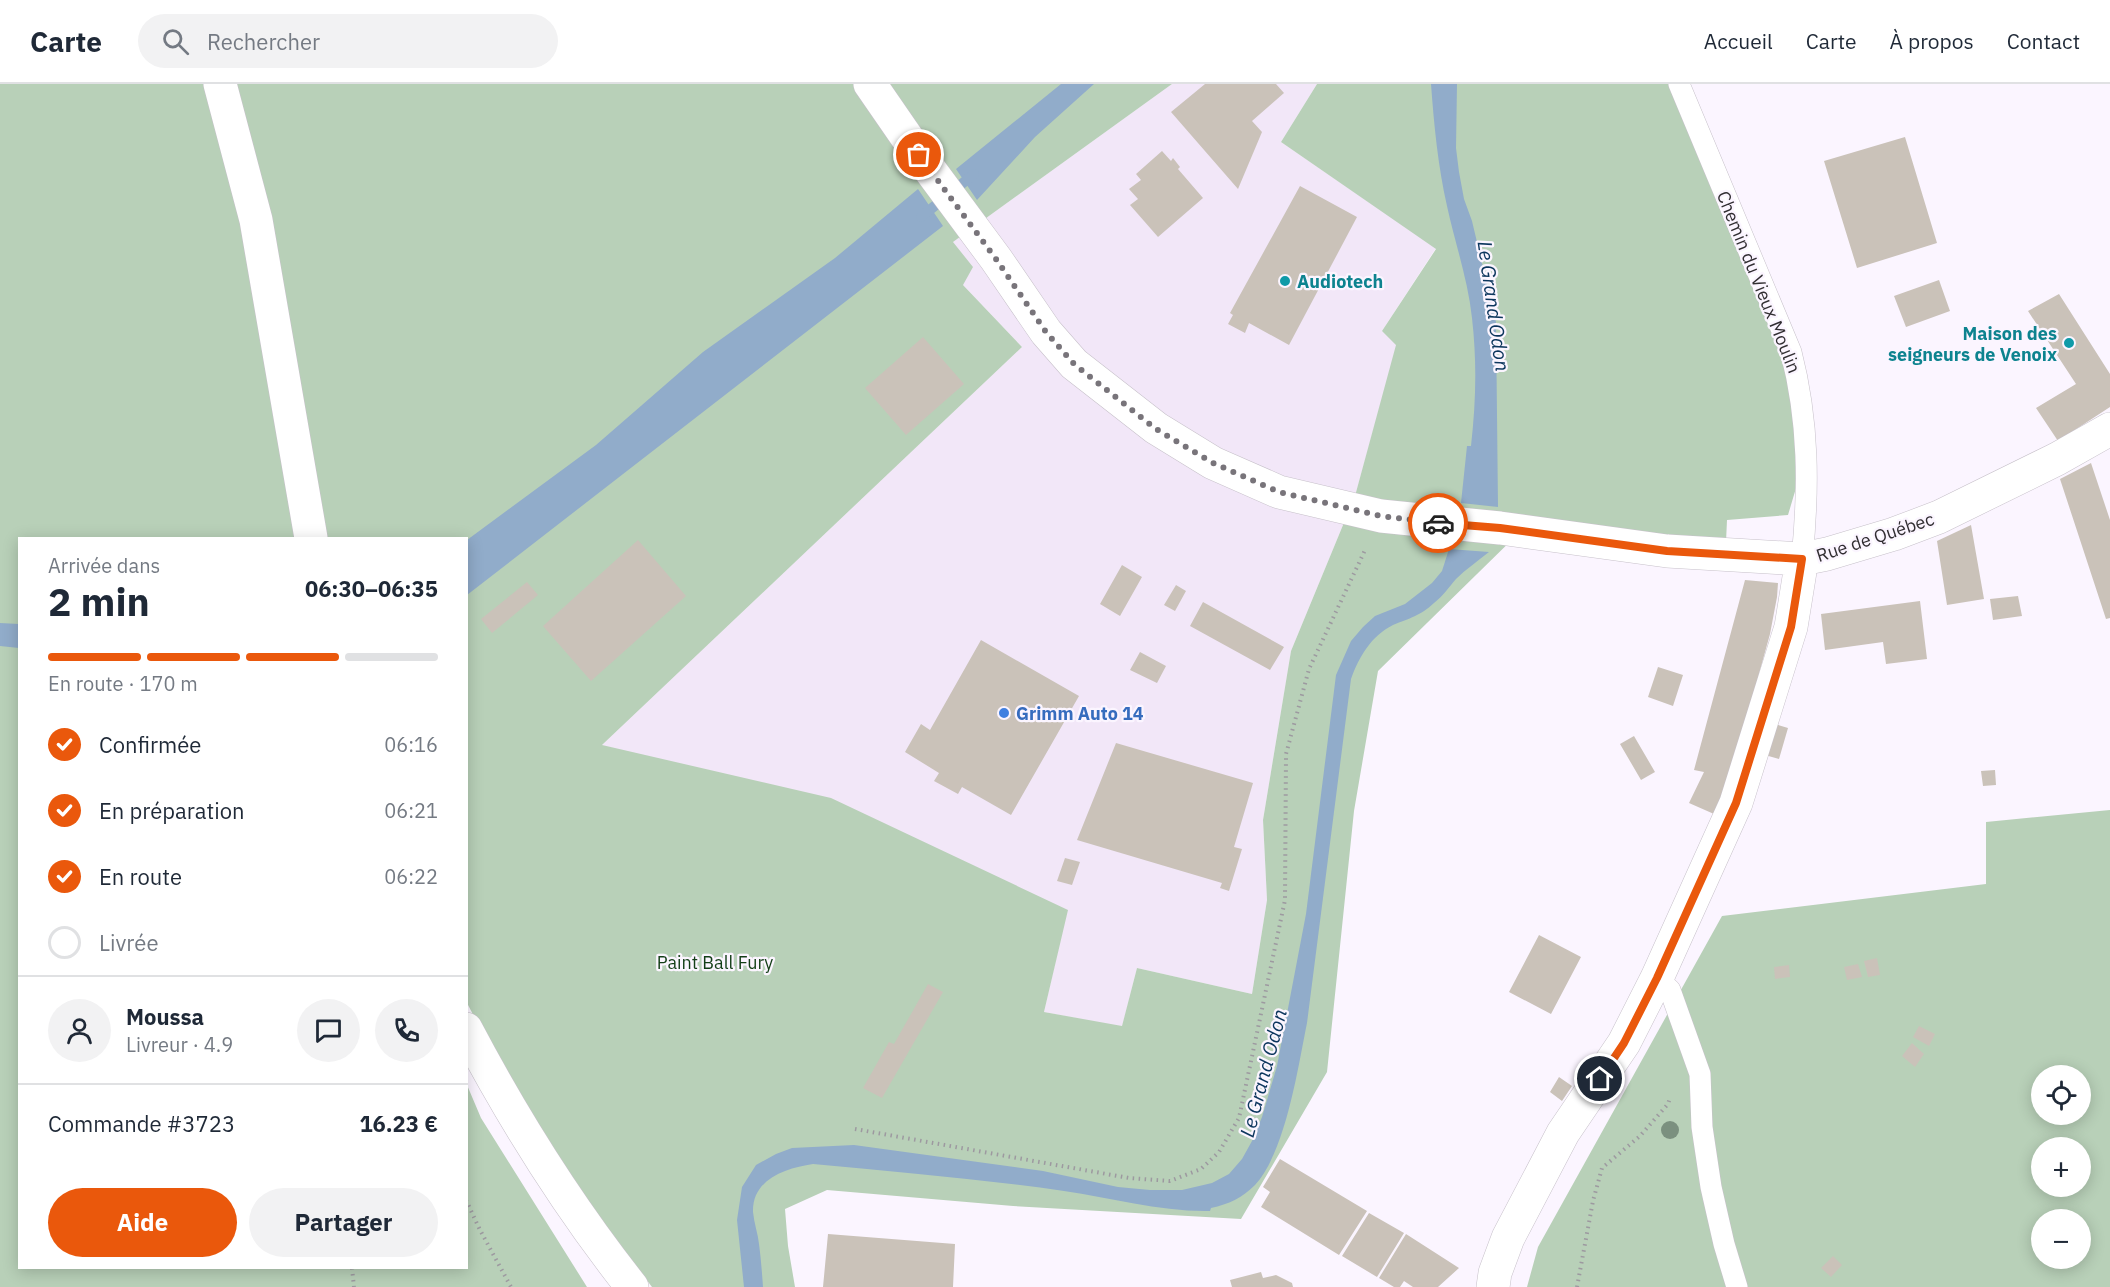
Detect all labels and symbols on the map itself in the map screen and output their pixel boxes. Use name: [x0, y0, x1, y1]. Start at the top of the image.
pin: [893, 129, 944, 180]
street label: Chemin du Vieux Moulin: [1712, 188, 1806, 376]
water label: Le Grand Odon: [1471, 239, 1517, 373]
place label: Audiotech: [1297, 270, 1383, 293]
marker: Audiotech: [1278, 274, 1292, 288]
place label: Maison des seigneurs de Venoix: [1888, 322, 2057, 366]
marker: Maison des seigneurs de Venoix: [2062, 336, 2076, 350]
courier: [1408, 493, 1468, 553]
street label: Rue de Québec: [1813, 507, 1937, 567]
place label: Grimm Auto 14: [1016, 702, 1144, 725]
marker: Grimm Auto 14: [997, 706, 1011, 720]
park label: Paint Ball Fury: [657, 951, 773, 974]
water label: Le Grand Odon: [1233, 1006, 1293, 1140]
pin: [1574, 1053, 1625, 1104]

